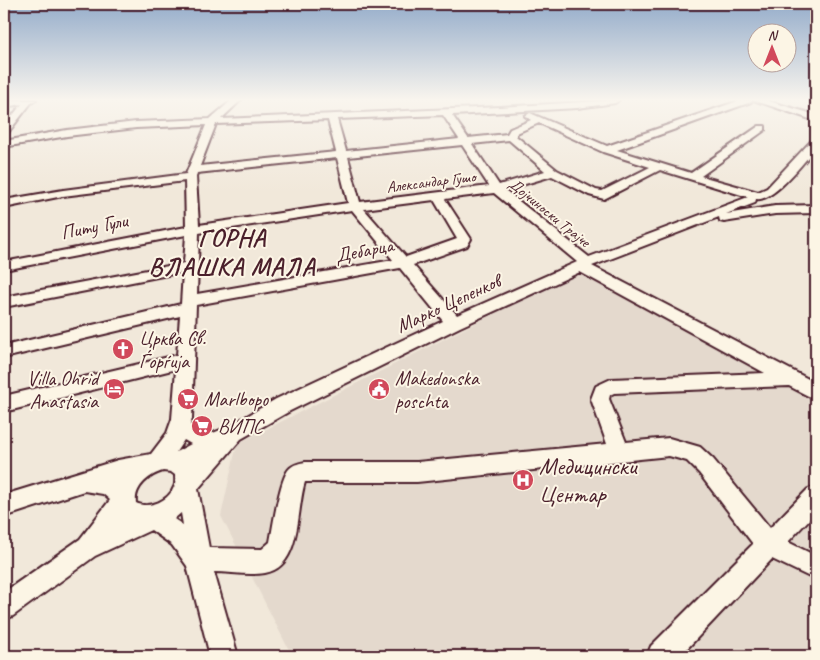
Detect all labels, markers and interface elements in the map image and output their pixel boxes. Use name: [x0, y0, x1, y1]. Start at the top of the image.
north arrow: [748, 22, 798, 72]
text: N: [768, 27, 779, 44]
street label: Александар Гушо: [385, 166, 479, 197]
street label: Дојчиноски Трајче: [505, 174, 596, 253]
street label: Питу Гули: [59, 207, 131, 245]
district label: ГОРНА ВЛАШКА МАЛА: [149, 222, 317, 283]
street label: Дебарца: [333, 232, 397, 268]
street label: Марко Цепенков: [392, 267, 508, 338]
place label: Црква Св. Ѓoрѓијa: [139, 326, 207, 374]
church icon: Црква Св. Ѓoрѓијa: [111, 337, 135, 361]
place label: Villa Ohrid Anastasia: [27, 366, 101, 414]
place label: Makedonska poschta: [395, 366, 480, 414]
hotel icon: Villa Ohrid Anastasia: [102, 377, 126, 401]
public building icon: Makedonska poschta: [367, 377, 391, 401]
supermarket icon: Marlbopo: [176, 387, 200, 411]
place label: Marlbopo: [204, 387, 269, 412]
supermarket icon: ВИПС: [190, 414, 214, 438]
place label: ВИПС: [218, 414, 265, 439]
place label: Медицински Центар: [539, 451, 639, 509]
hospital icon: Медицински Центар: [511, 468, 535, 492]

